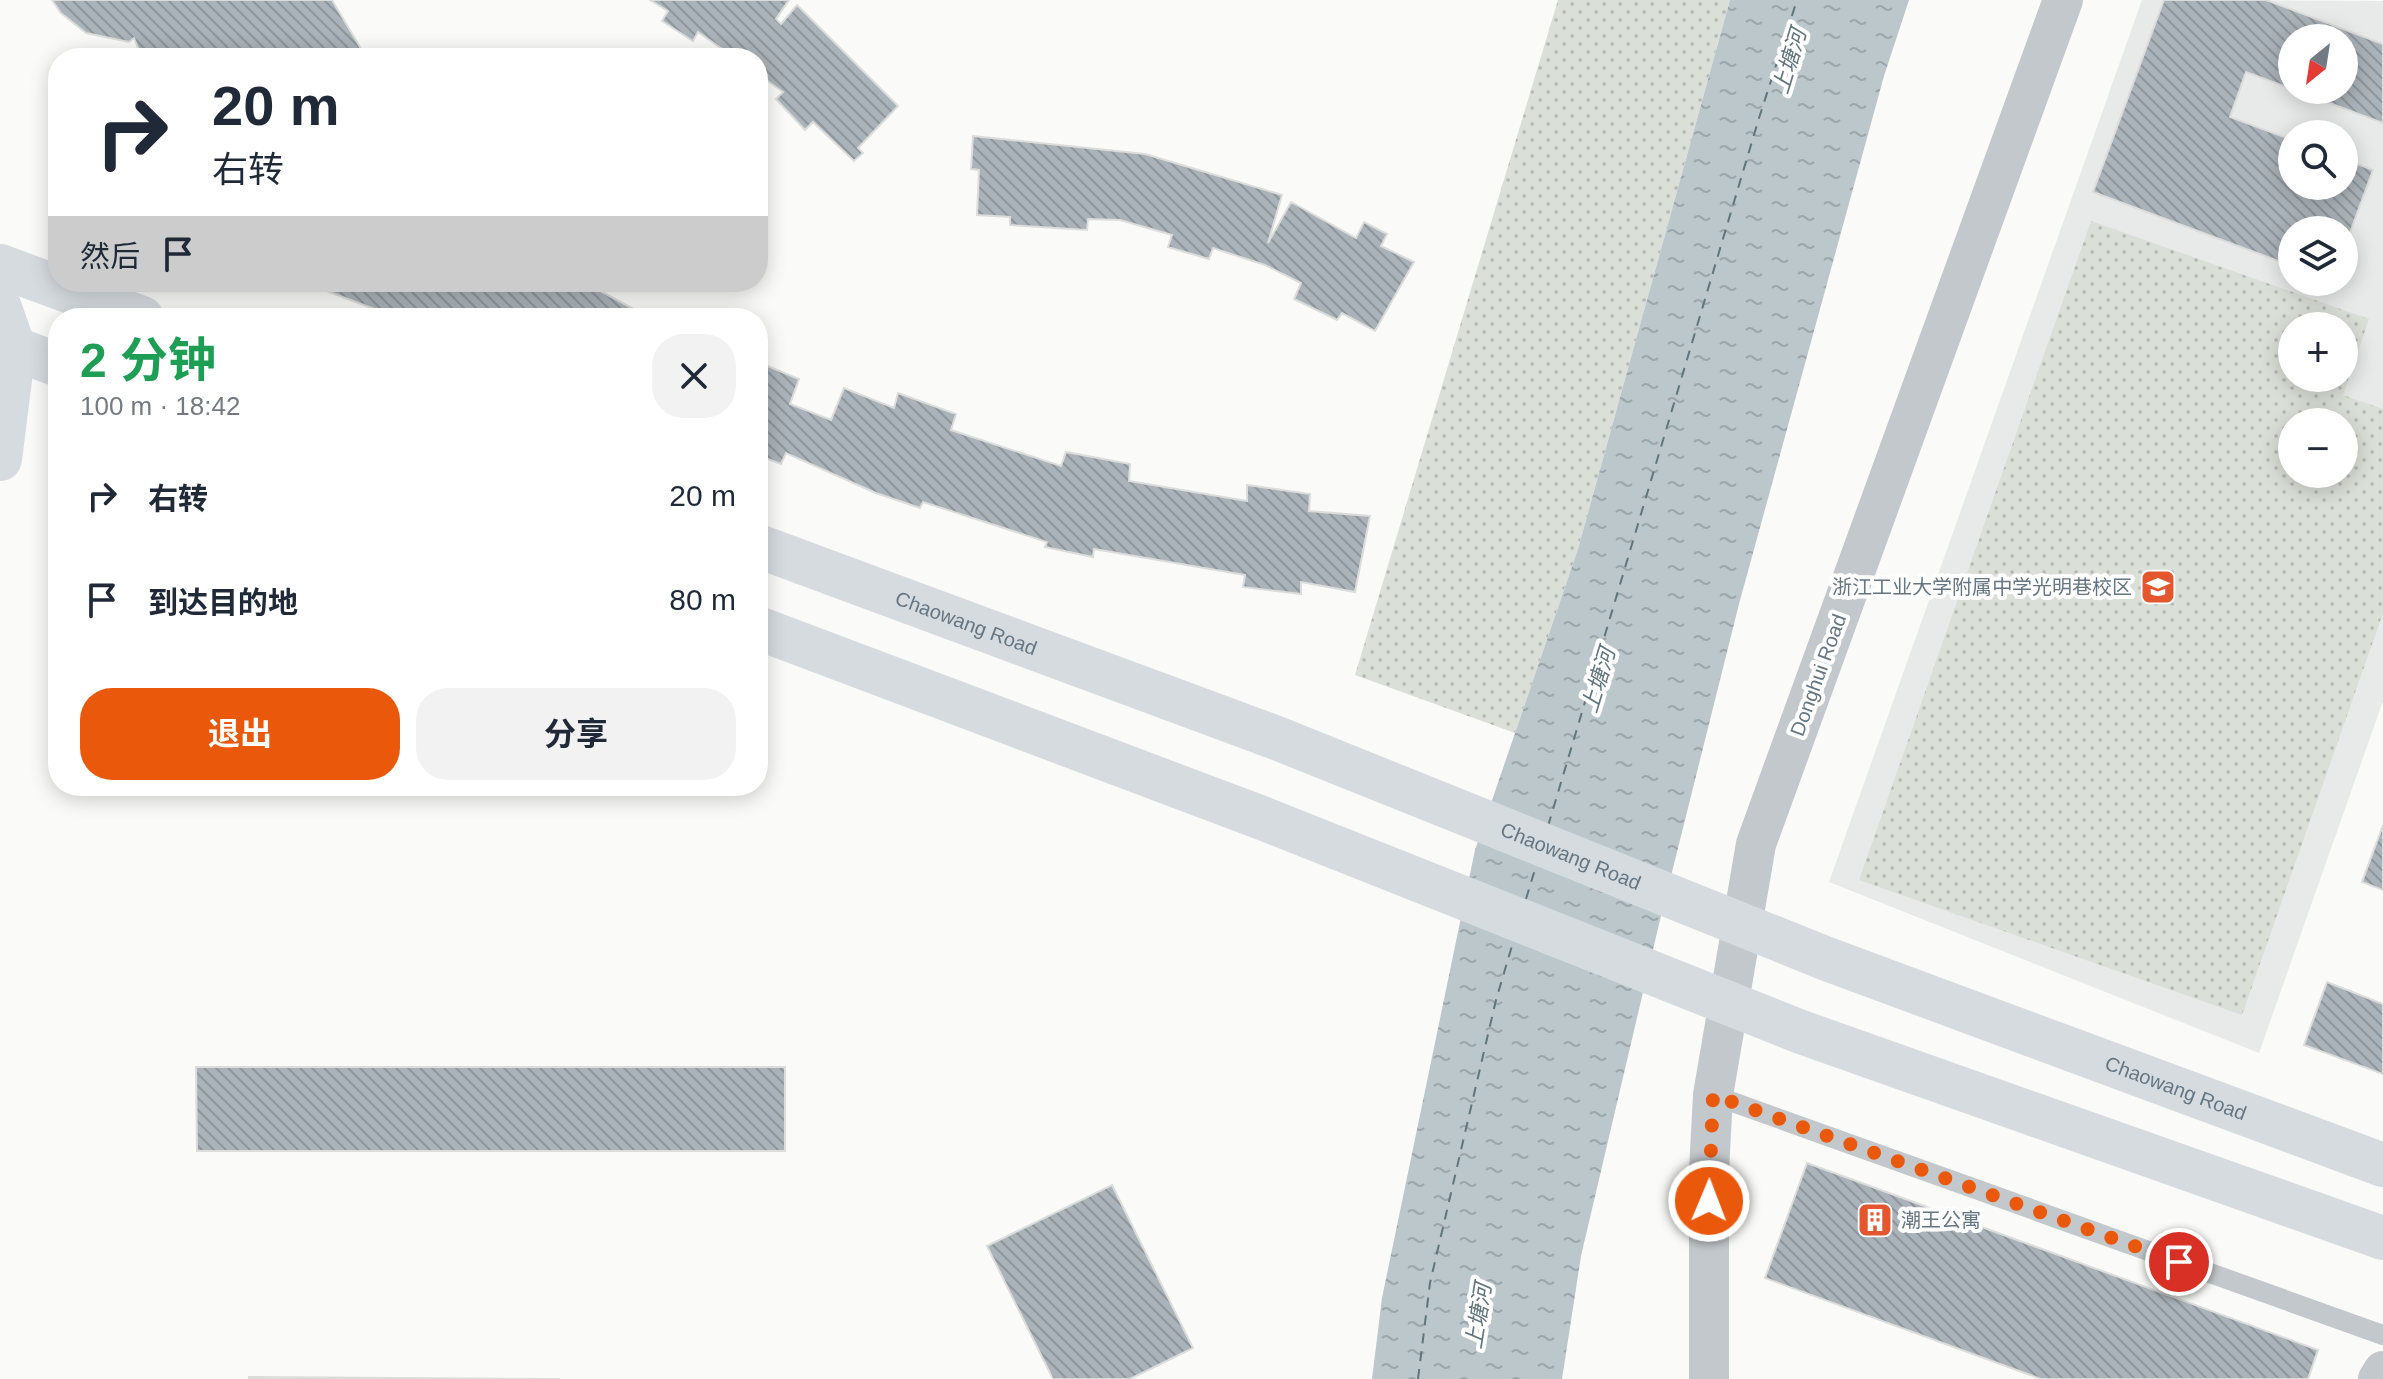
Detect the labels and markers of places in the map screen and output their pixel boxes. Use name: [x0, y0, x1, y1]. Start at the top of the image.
school or university icon: 浙江工业大学附属中学光明巷校区: [2139, 568, 2177, 606]
place label: 浙江工业大学附属中学光明巷校区: [1832, 576, 2132, 598]
building icon: 潮王公寓: [1856, 1201, 1894, 1239]
place label: 潮王公寓: [1901, 1209, 1981, 1231]
pin: [2145, 1228, 2213, 1296]

